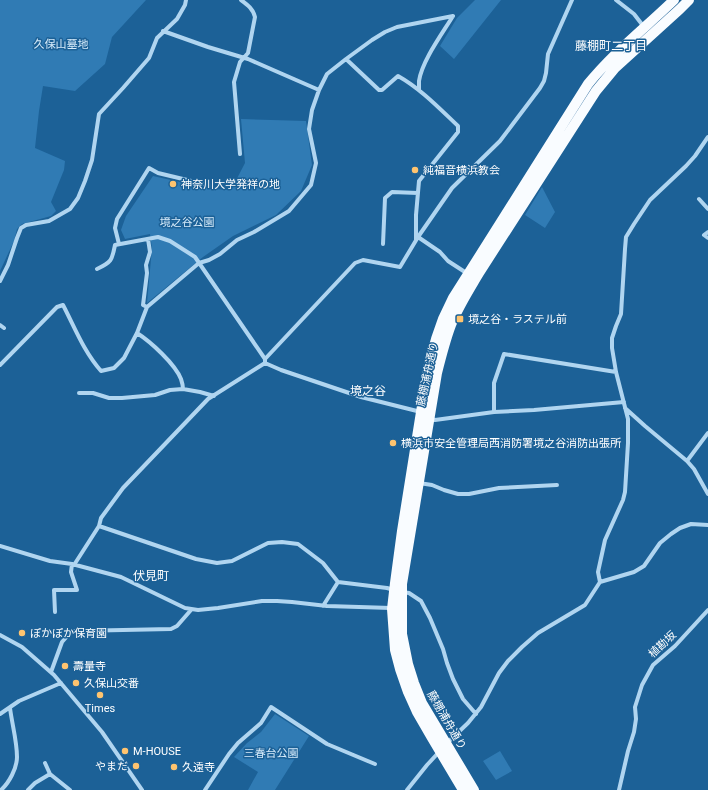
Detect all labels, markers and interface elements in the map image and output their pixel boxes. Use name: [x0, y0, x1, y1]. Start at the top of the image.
park label: 久保山墓地: [34, 38, 89, 51]
district label: 藤棚町二丁目: [575, 39, 647, 53]
place label: 純福音横浜教会: [423, 164, 500, 177]
marker: 純福音横浜教会: [410, 165, 420, 175]
place label: 神奈川大学発祥の地: [181, 178, 280, 191]
marker: 神奈川大学発祥の地: [168, 179, 178, 189]
park label: 境之谷公園: [160, 216, 215, 229]
place label: 境之谷・ラステル前: [468, 313, 567, 326]
marker: 境之谷・ラステル前: [455, 314, 465, 324]
street label: 藤棚浦舟通り: [414, 340, 441, 408]
district label: 境之谷: [350, 384, 386, 398]
place label: 横浜市安全管理局西消防署境之谷消防出張所: [401, 437, 622, 450]
marker: 横浜市安全管理局西消防署境之谷消防出張所: [388, 438, 398, 448]
district label: 伏見町: [133, 569, 169, 583]
place label: ぽかぽか保育園: [30, 627, 107, 640]
marker: ぽかぽか保育園: [17, 628, 27, 638]
street label: 植勘坂: [646, 628, 679, 660]
place label: 壽量寺: [73, 660, 106, 673]
marker: 壽量寺: [60, 661, 70, 671]
place label: 久保山交番: [84, 677, 139, 690]
marker: 久保山交番: [71, 678, 81, 688]
street label: 藤棚浦舟通り: [424, 688, 469, 752]
marker: Times: [95, 690, 105, 700]
place label: Times: [85, 702, 116, 715]
place label: M-HOUSE: [133, 745, 181, 758]
marker: M-HOUSE: [120, 746, 130, 756]
park label: 三春台公園: [244, 747, 299, 760]
place label: やまだ: [95, 760, 128, 773]
marker: やまだ: [131, 761, 141, 771]
place label: 久遠寺: [182, 761, 215, 774]
marker: 久遠寺: [169, 762, 179, 772]

